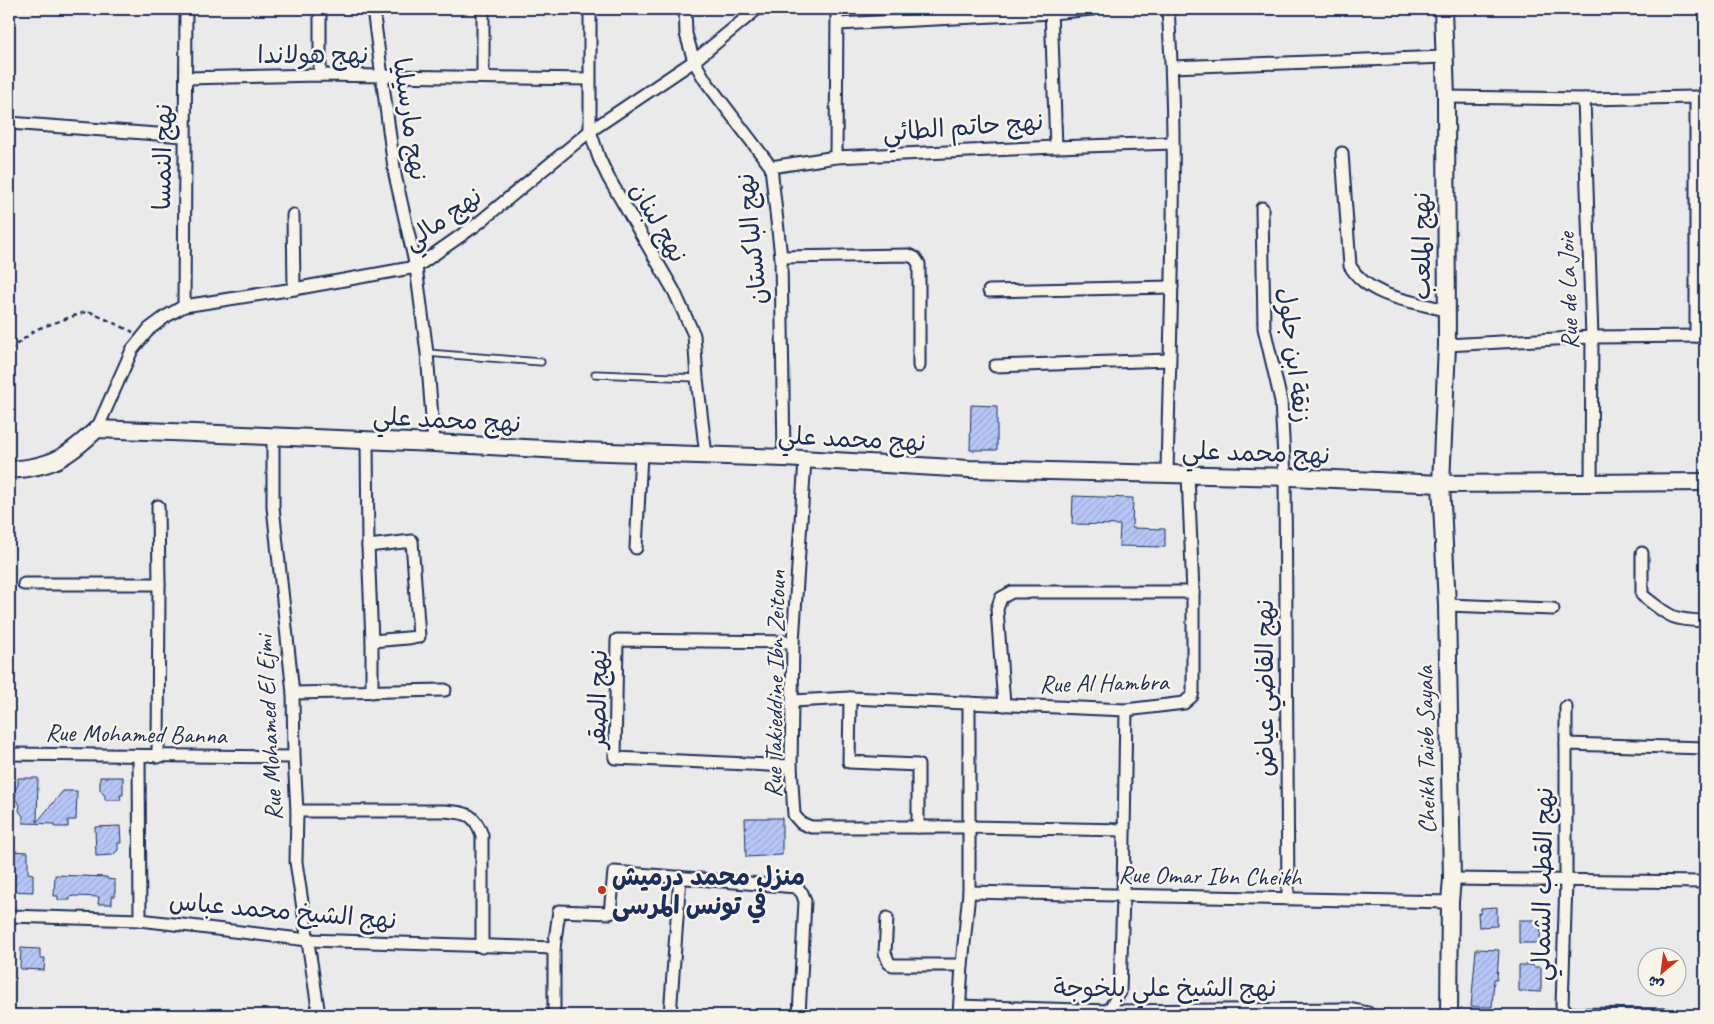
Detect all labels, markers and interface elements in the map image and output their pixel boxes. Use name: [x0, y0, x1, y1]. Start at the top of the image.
street label: نهج هولاندا: [257, 39, 369, 71]
street label: نهج مارسيليا: [386, 56, 434, 183]
street label: نهج النمسا: [146, 103, 180, 211]
street label: نهج حاتم الطائي: [882, 105, 1045, 154]
street label: نهج الباكستان: [729, 172, 775, 306]
street label: نهج لبنان: [622, 176, 694, 269]
street label: نهج مالي: [397, 180, 491, 262]
street label: نهج الملعب: [1406, 192, 1438, 300]
street label: Rue de La Joie: [1550, 230, 1586, 350]
street label: زنقة ابن جلول: [1270, 286, 1318, 425]
street label: نهج محمد علي: [372, 400, 522, 445]
street label: نهج محمد علي: [777, 419, 927, 464]
street label: نهج محمد علي: [1181, 434, 1331, 477]
street label: Rue Takieddine Ibn Zeitoun: [757, 569, 793, 798]
street label: نهج القاضي عياض: [1249, 599, 1286, 777]
street label: Rue Mohamed El Ejmi: [248, 631, 290, 821]
street label: نهج الصقر: [581, 649, 615, 751]
street label: Cheikh Taieb Sayala: [1409, 664, 1443, 834]
street label: Rue Al Hambra: [1039, 666, 1171, 700]
street label: Rue Mohamed Banna: [45, 716, 229, 752]
street label: نهج القطب الشمالي: [1525, 787, 1566, 981]
street label: Rue Omar Ibn Cheikh: [1118, 858, 1303, 894]
place label: منزل محمد درميش في تونس المرسى: [612, 861, 805, 924]
marker: منزل محمد درميش في تونس المرسى: [596, 884, 608, 896]
street label: نهج الشيخ محمد عباس: [168, 885, 398, 937]
north arrow: [1636, 946, 1686, 996]
street label: نهج الشيخ علي بلخوجة: [1053, 972, 1277, 1009]
text: ش: [1645, 972, 1667, 994]

